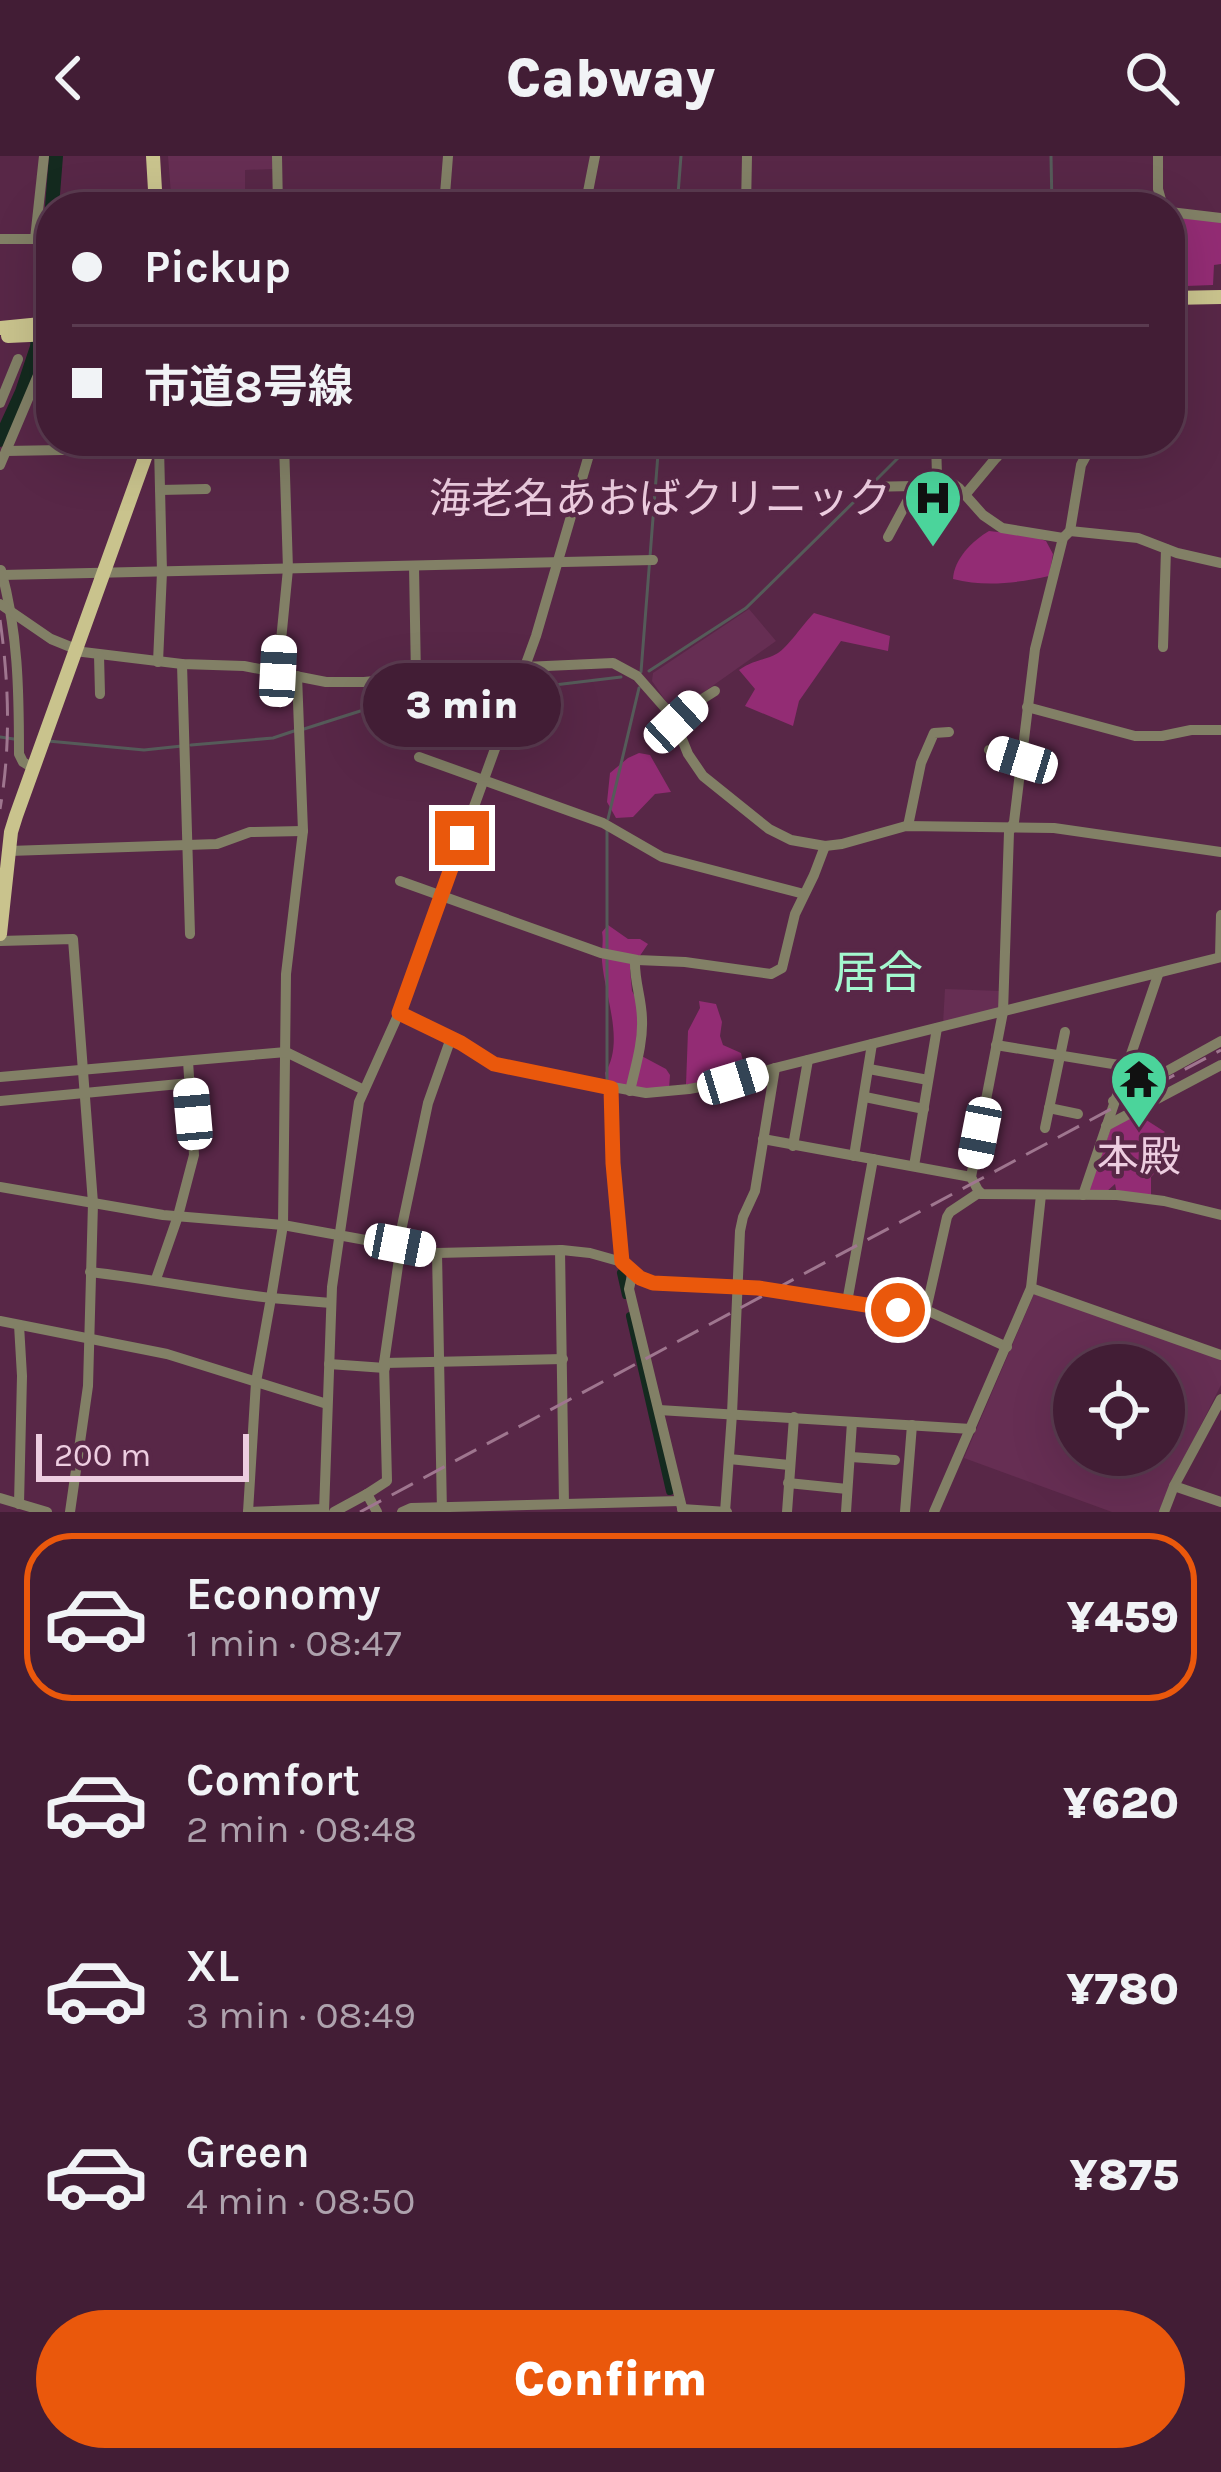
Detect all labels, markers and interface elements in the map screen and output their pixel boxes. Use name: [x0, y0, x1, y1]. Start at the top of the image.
icon: back: [36, 45, 102, 111]
icon: search: [1119, 45, 1185, 111]
text: Cabway: [506, 46, 715, 110]
text: Pickup: [144, 241, 291, 293]
text: 市道8号線: [144, 361, 353, 413]
hospital icon: 海老名あおばクリニック: [902, 467, 964, 549]
place label: 海老名あおばクリニック: [429, 474, 891, 524]
car: [258, 634, 298, 708]
callout: 3 min: [363, 664, 561, 748]
text: 3 min: [406, 682, 518, 728]
car: [637, 684, 715, 760]
car: [982, 732, 1062, 788]
route end: [435, 811, 489, 865]
district label: 居合: [833, 947, 923, 999]
temple icon: 本殿: [1108, 1048, 1170, 1130]
car: [693, 1053, 773, 1109]
car: [172, 1077, 214, 1151]
car: [955, 1094, 1005, 1172]
place label: 本殿: [1097, 1132, 1181, 1182]
car: [361, 1220, 439, 1270]
route start: [871, 1283, 925, 1337]
map controls: [1053, 1344, 1185, 1476]
button: locate: [1053, 1344, 1185, 1476]
scale bar: [36, 1428, 249, 1481]
text: 200 m: [54, 1436, 151, 1474]
icon: car: [42, 1563, 150, 1671]
text: Economy: [186, 1568, 381, 1620]
text: ¥459: [1066, 1591, 1179, 1643]
text: 1 min · 08:47: [186, 1620, 401, 1666]
icon: car: [42, 1749, 150, 1857]
text: Comfort: [186, 1754, 360, 1806]
text: ¥620: [1063, 1777, 1179, 1829]
text: 2 min · 08:48: [186, 1806, 417, 1852]
icon: car: [42, 1935, 150, 2043]
text: XL: [186, 1940, 239, 1992]
text: ¥780: [1066, 1963, 1179, 2015]
text: 3 min · 08:49: [186, 1992, 416, 2038]
icon: car: [42, 2121, 150, 2229]
text: Green: [186, 2126, 310, 2178]
text: ¥875: [1069, 2149, 1179, 2201]
text: 4 min · 08:50: [186, 2178, 415, 2224]
button: Confirm: [36, 2310, 1185, 2448]

